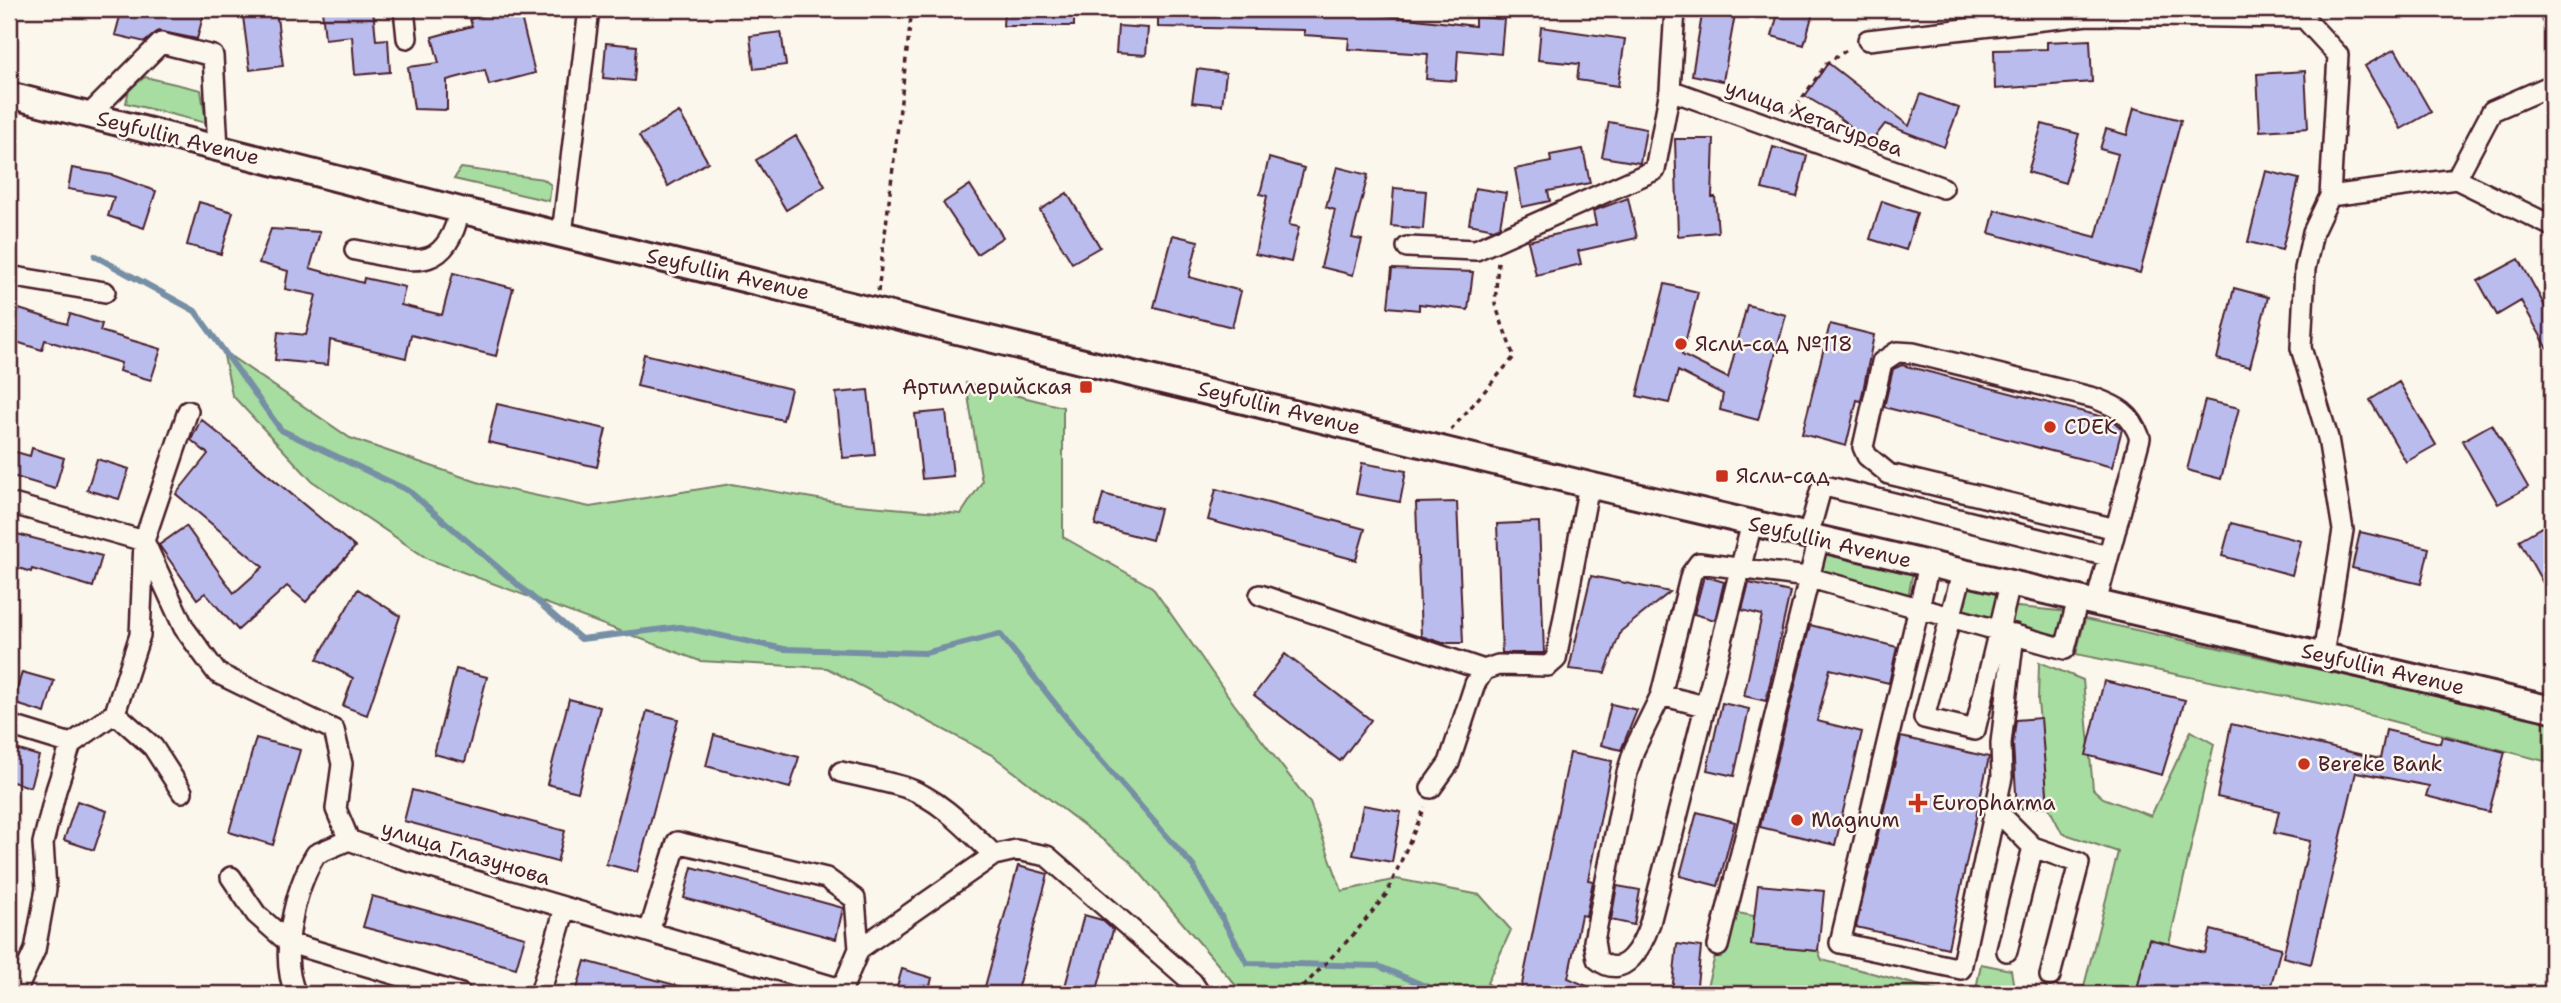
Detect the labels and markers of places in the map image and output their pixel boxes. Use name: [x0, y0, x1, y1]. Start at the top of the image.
place label: Ясли-сад №118: [1695, 330, 1853, 358]
marker: Ясли-сад №118: [1673, 336, 1689, 352]
place label: Артиллерийская: [902, 373, 1072, 401]
marker: Артиллерийская: [1078, 379, 1094, 395]
place label: CDEK: [2064, 413, 2118, 441]
marker: CDEK: [2042, 419, 2058, 435]
place label: Ясли-сад: [1736, 462, 1830, 490]
marker: Ясли-сад: [1714, 468, 1730, 484]
place label: Bereke Bank: [2318, 750, 2443, 778]
marker: Bereke Bank: [2296, 756, 2312, 772]
place label: Europharma: [1932, 789, 2056, 817]
marker: Europharma: [1910, 795, 1926, 811]
place label: Magnum: [1811, 806, 1900, 834]
marker: Magnum: [1789, 812, 1805, 828]

